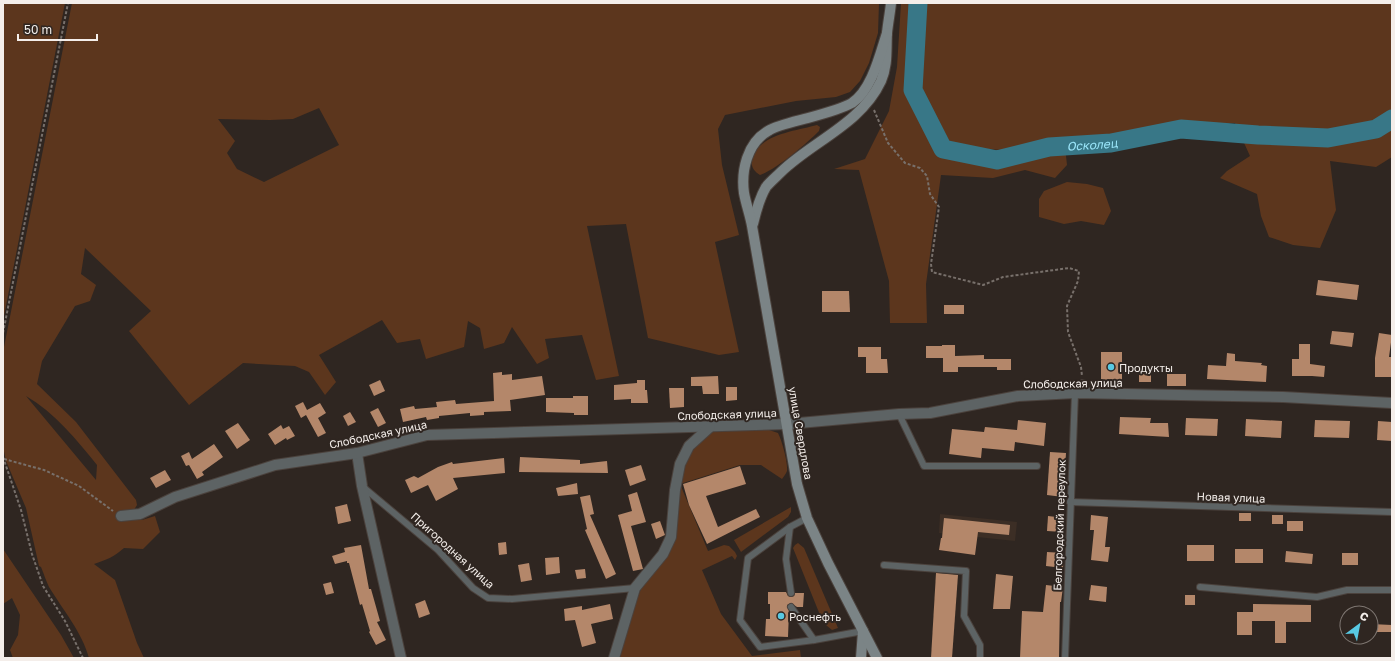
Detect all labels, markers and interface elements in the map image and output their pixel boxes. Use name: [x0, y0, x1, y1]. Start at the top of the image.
scale bar: [18, 16, 97, 42]
text: 50 m: [24, 22, 52, 37]
water label: Осколец: [1066, 134, 1119, 153]
place label: Продукты: [1119, 361, 1173, 374]
marker: Продукты: [1106, 362, 1116, 372]
street label: Слободская улица: [1023, 376, 1123, 390]
street label: улица Свердлова: [786, 386, 816, 480]
street label: Слободская улица: [677, 406, 777, 422]
street label: Слободская улица: [328, 417, 428, 451]
street label: Белгородский переулок: [1050, 459, 1068, 591]
street label: Новая улица: [1196, 489, 1266, 505]
street label: Пригородная улица: [409, 509, 497, 591]
north arrow: [1339, 605, 1379, 645]
text: С: [1358, 609, 1371, 624]
place label: Роснефть: [789, 610, 841, 623]
marker: Роснефть: [776, 611, 786, 621]

